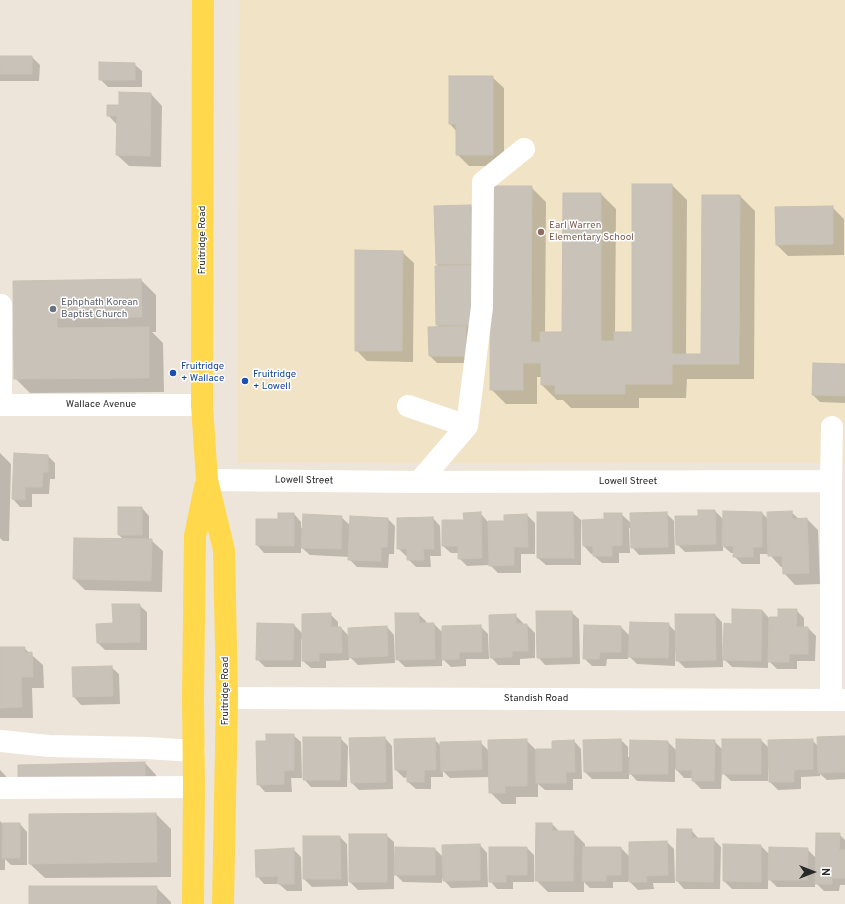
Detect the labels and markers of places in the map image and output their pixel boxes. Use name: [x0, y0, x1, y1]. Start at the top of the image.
place label: Earl Warren Elementary School: [549, 220, 634, 244]
marker: Earl Warren Elementary School: [536, 227, 546, 237]
place label: Ephphath Korean Baptist Church: [61, 297, 138, 320]
marker: Ephphath Korean Baptist Church: [48, 304, 58, 314]
place label: Fruitridge + Wallace: [181, 361, 224, 384]
marker: Fruitridge + Wallace: [168, 368, 178, 378]
place label: Fruitridge + Lowell: [253, 369, 296, 392]
marker: Fruitridge + Lowell: [240, 376, 250, 386]

